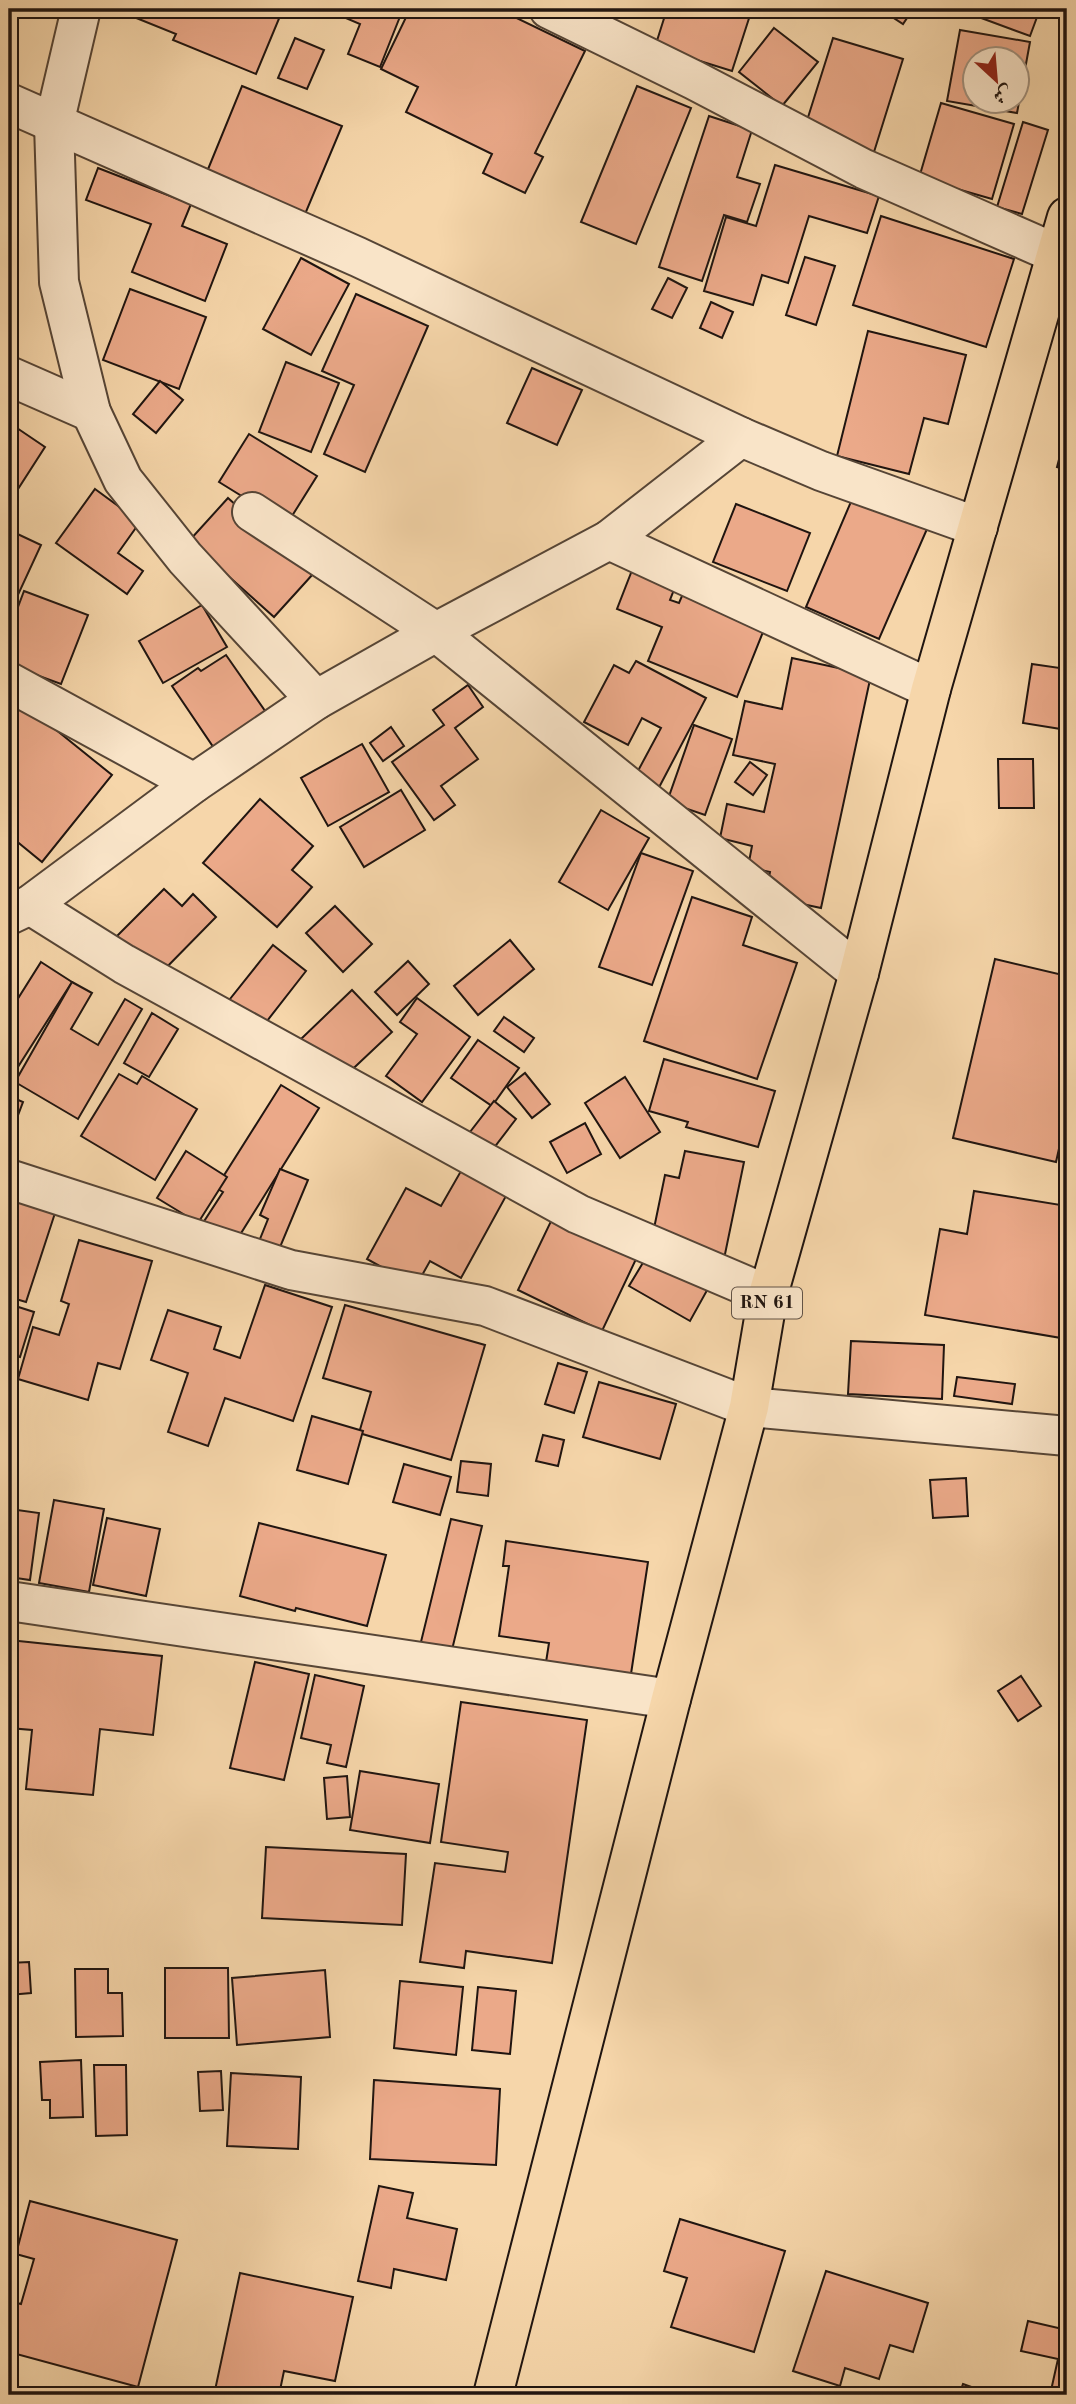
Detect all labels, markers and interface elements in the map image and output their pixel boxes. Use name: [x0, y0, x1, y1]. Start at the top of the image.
north arrow: [960, 46, 1030, 116]
text: ش: [990, 80, 1015, 106]
road number: RN 61: [732, 1288, 802, 1318]

